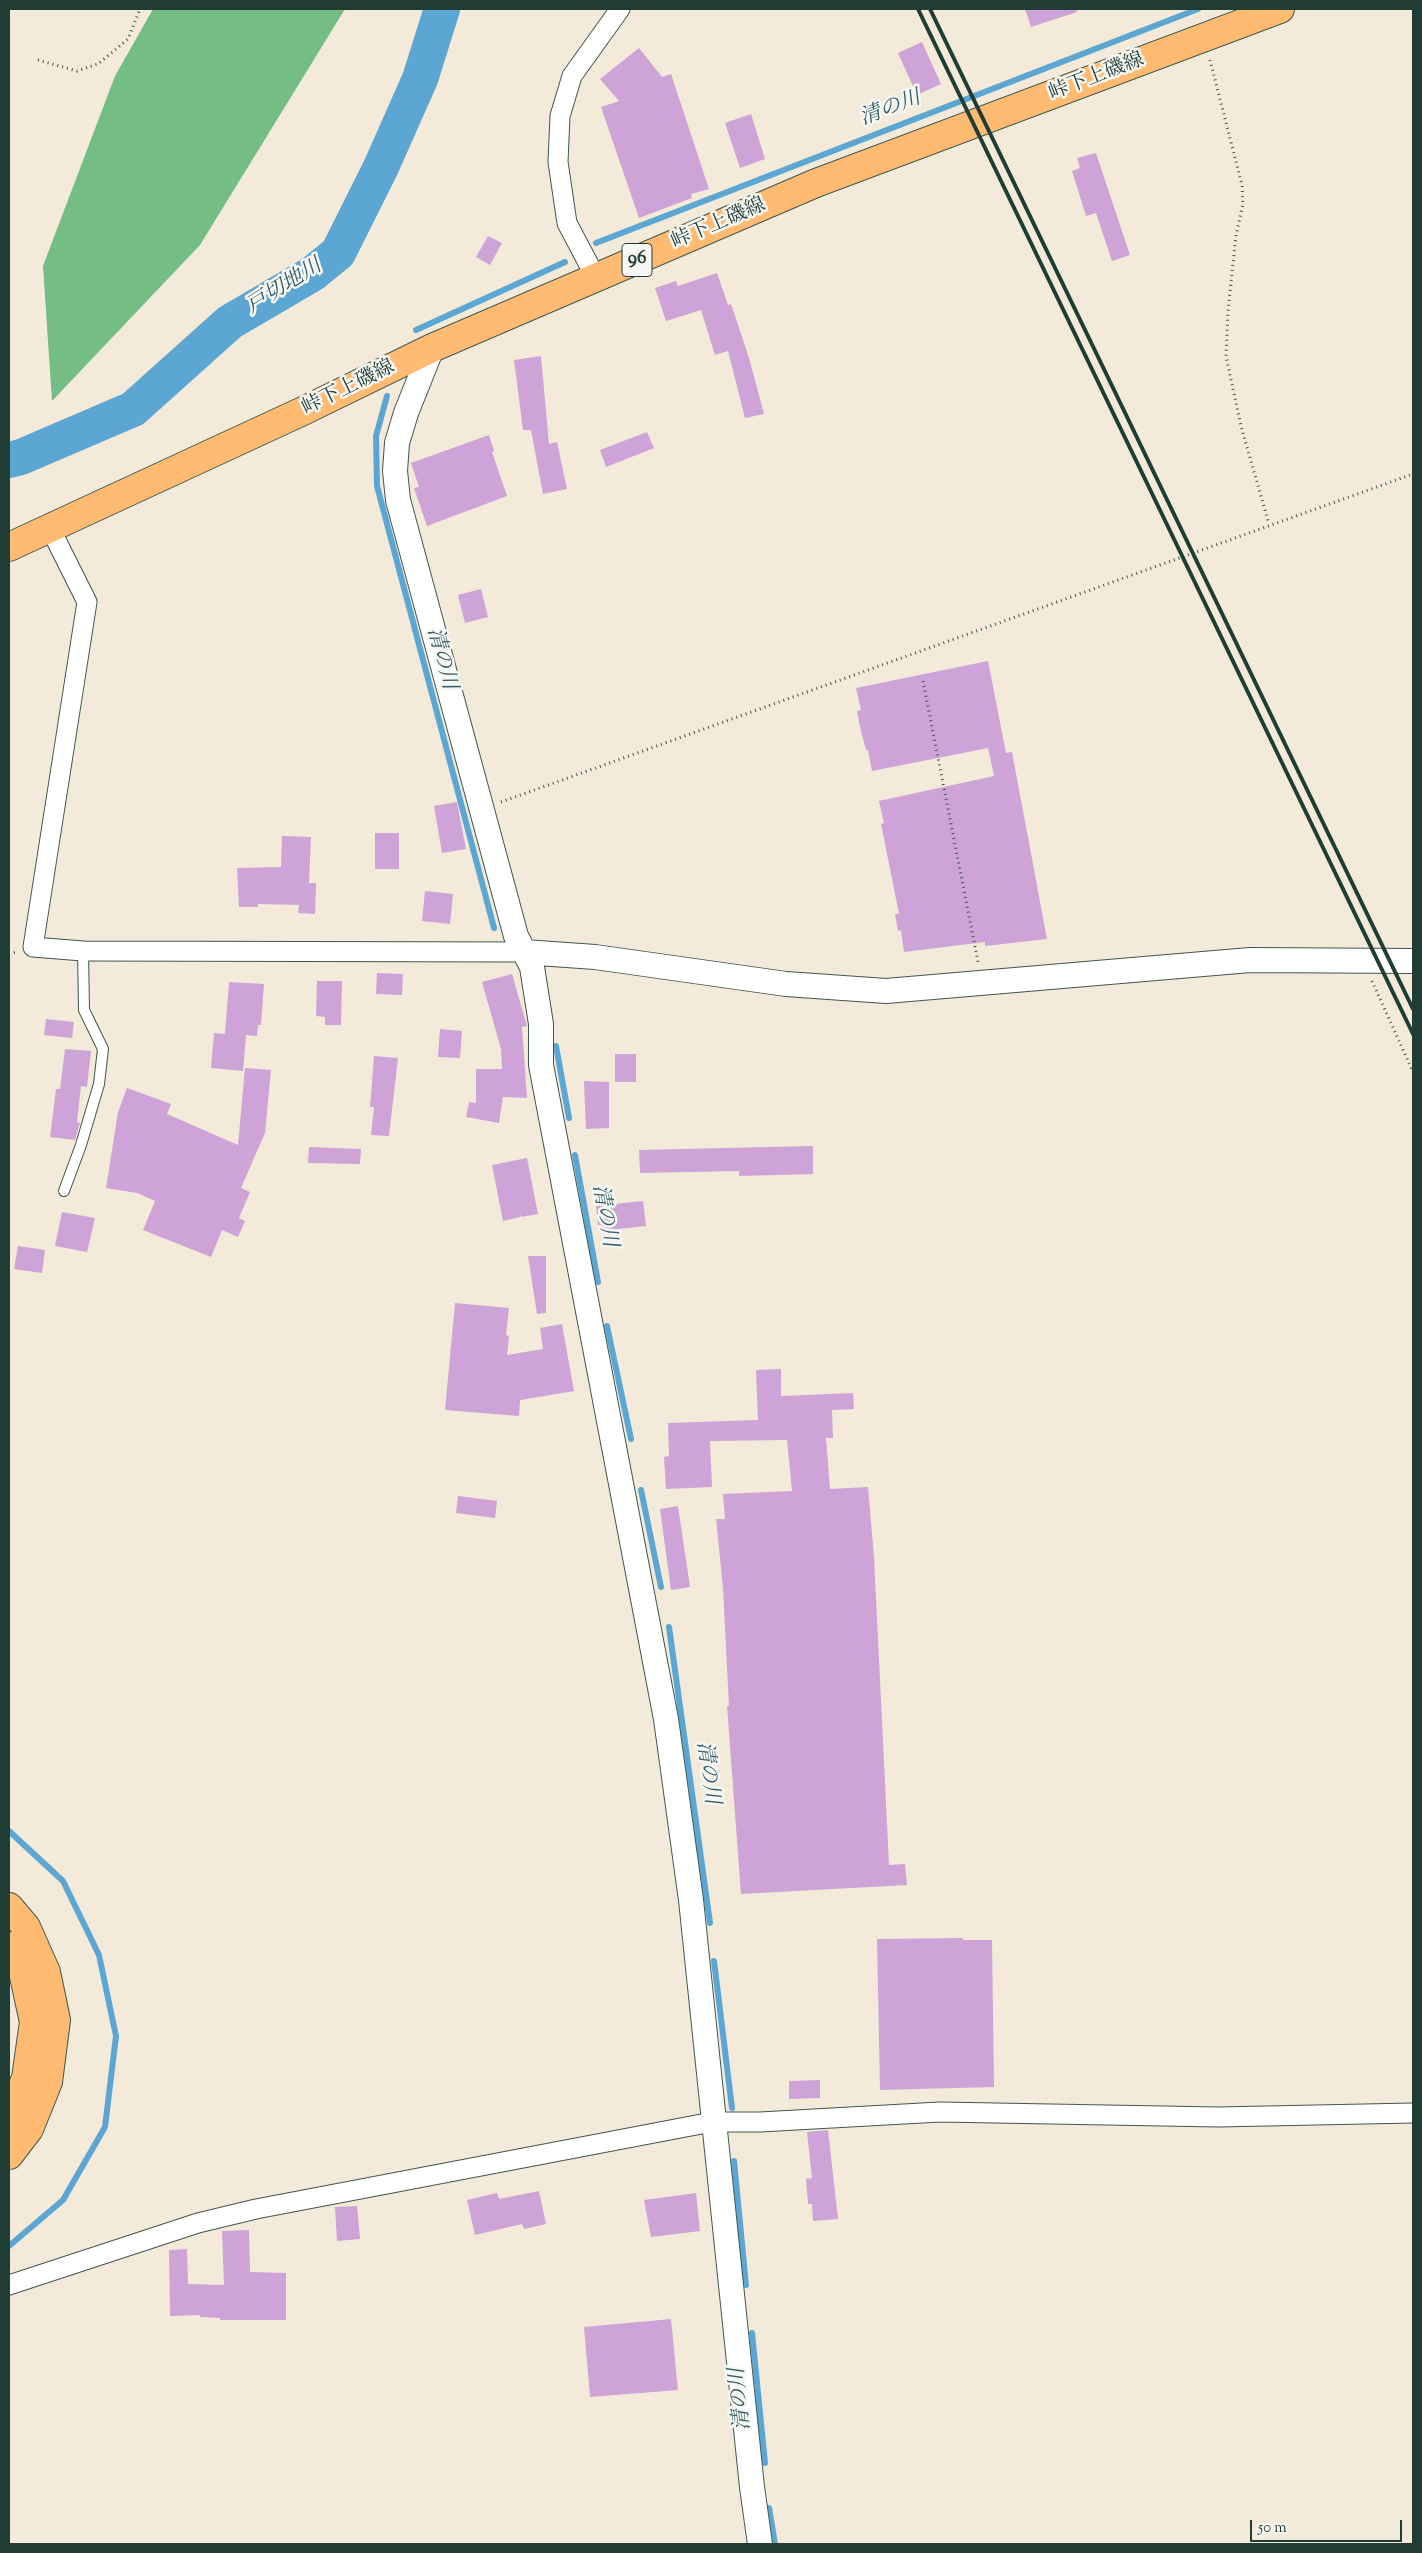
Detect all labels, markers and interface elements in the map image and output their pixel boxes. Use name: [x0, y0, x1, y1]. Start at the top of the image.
street label: 峠下上磯線: [1046, 49, 1148, 107]
water label: 清の川: [857, 87, 925, 133]
street label: 峠下上磯線: [668, 194, 770, 256]
road number: 96: [622, 244, 652, 276]
water label: 戸切地川: [243, 255, 327, 321]
street label: 峠下上磯線: [299, 356, 399, 422]
water label: 清の川: [420, 625, 460, 693]
water label: 清の川: [585, 1183, 621, 1249]
water label: 清の川: [689, 1740, 723, 1806]
water label: 清の川: [726, 2366, 758, 2432]
scale bar: [1252, 2510, 1404, 2542]
text: 50 m: [1258, 2518, 1287, 2539]

